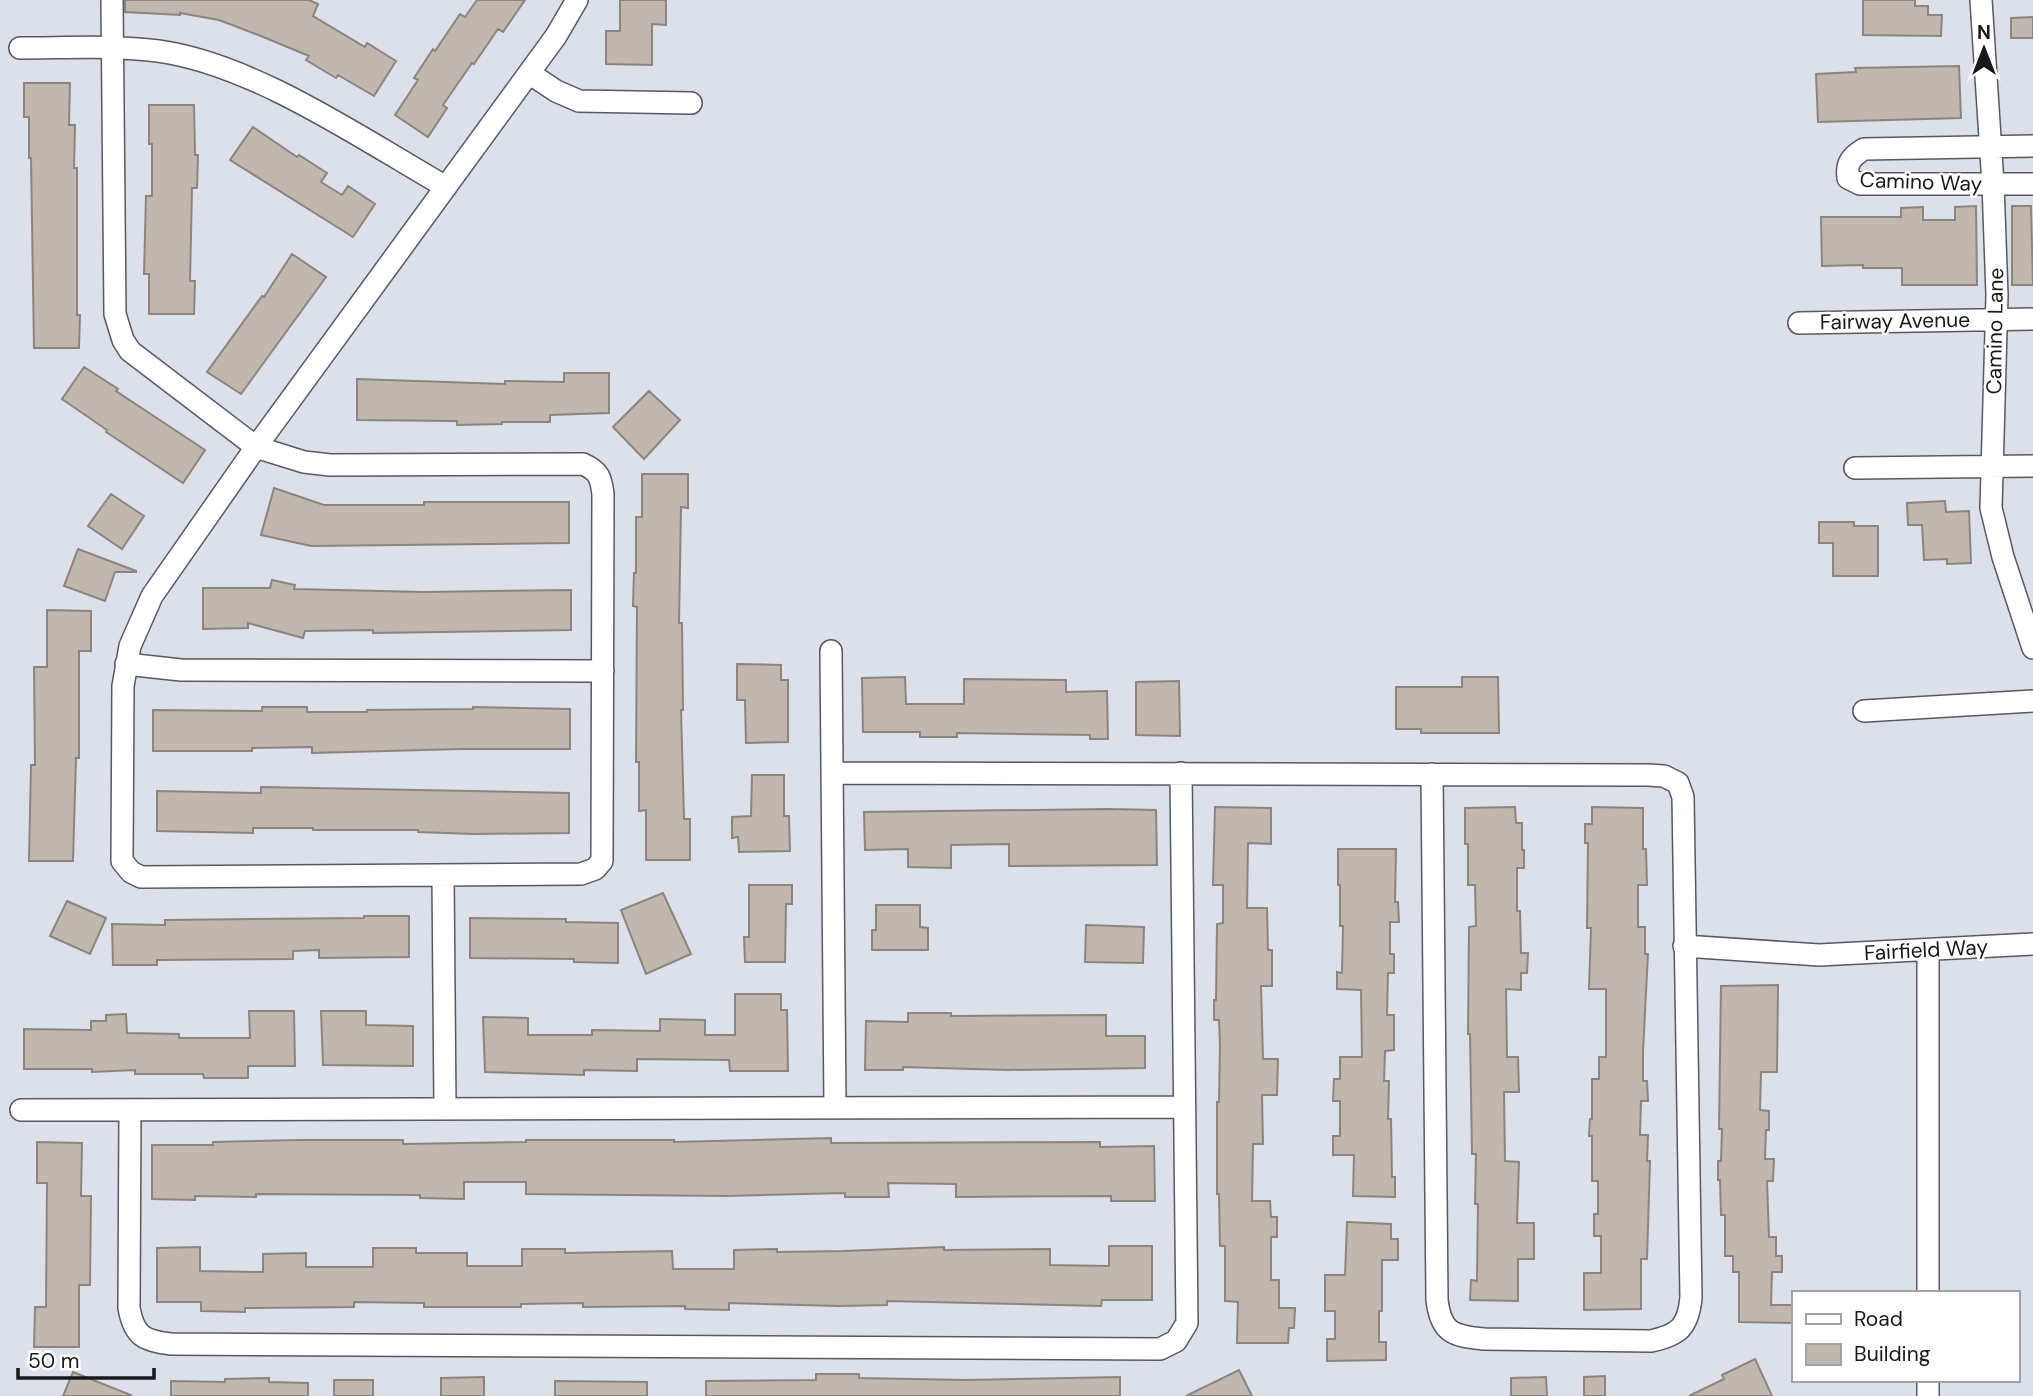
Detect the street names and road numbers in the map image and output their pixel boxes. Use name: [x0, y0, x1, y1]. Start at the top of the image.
street label: Camino Way: [1859, 166, 1983, 198]
street label: Camino Lane: [1980, 267, 2010, 395]
street label: Fairway Avenue: [1820, 306, 1970, 336]
street label: Fairfield Way: [1863, 933, 1989, 967]

